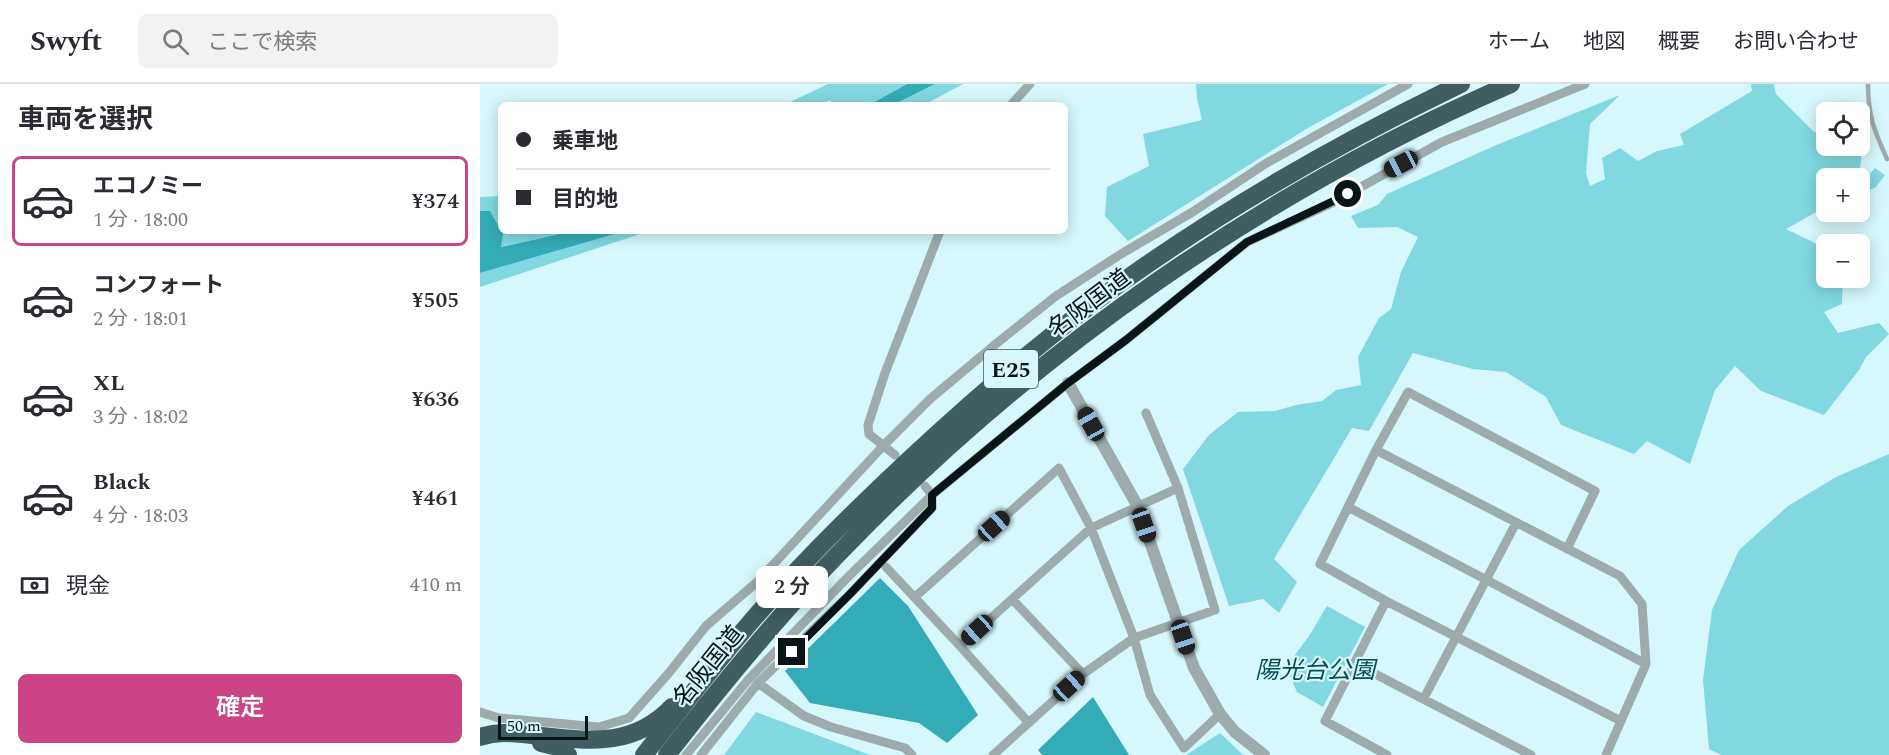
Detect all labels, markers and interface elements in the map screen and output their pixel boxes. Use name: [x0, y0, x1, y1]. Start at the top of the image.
search box: [138, 14, 558, 68]
text: Swyft: [30, 20, 102, 63]
icon: search: [159, 25, 192, 58]
text: ここで検索: [207, 26, 317, 59]
text: ホーム: [1488, 26, 1550, 58]
text: 地図: [1583, 26, 1625, 58]
text: 概要: [1658, 26, 1700, 58]
text: お問い合わせ: [1733, 26, 1859, 58]
text: 車両を選択: [18, 99, 153, 141]
map controls: [1816, 102, 1870, 288]
button: locate: [1816, 102, 1870, 156]
text: 乗車地: [552, 125, 618, 158]
car: [1381, 148, 1421, 180]
button: +: [1816, 168, 1870, 222]
text: エコノミー: [93, 170, 203, 203]
icon: car: [21, 174, 75, 228]
route start: [1334, 180, 1361, 207]
text: 目的地: [552, 183, 618, 216]
text: ¥374: [412, 185, 459, 218]
text: 1 分 · 18:00: [93, 205, 188, 235]
button: −: [1816, 234, 1870, 288]
street label: 名阪国道: [1040, 261, 1139, 347]
text: コンフォート: [93, 269, 224, 302]
icon: car: [21, 273, 75, 327]
text: ¥505: [412, 284, 459, 317]
text: 2 分 · 18:01: [93, 304, 188, 334]
road number: E25: [984, 350, 1038, 388]
text: XL: [93, 367, 124, 400]
icon: car: [21, 372, 75, 426]
text: ¥636: [412, 383, 459, 416]
text: 3 分 · 18:02: [93, 402, 188, 432]
car: [1074, 404, 1108, 444]
text: Black: [93, 466, 151, 499]
icon: car: [21, 471, 75, 525]
text: ¥461: [412, 482, 459, 515]
text: 4 分 · 18:03: [93, 501, 188, 531]
car: [1130, 505, 1158, 545]
car: [975, 507, 1013, 545]
callout: 2 分: [756, 565, 828, 607]
icon: cash: [18, 569, 51, 602]
text: 現金: [66, 570, 110, 603]
text: 410 m: [410, 570, 462, 600]
text: 2 分: [774, 572, 810, 602]
car: [958, 611, 996, 649]
car: [1169, 617, 1197, 657]
street label: 名阪国道: [665, 618, 753, 715]
route end: [778, 638, 805, 665]
park label: 陽光台公園: [1255, 653, 1378, 689]
car: [1050, 667, 1088, 705]
button: 確定: [18, 674, 462, 743]
scale bar: [498, 713, 588, 740]
text: 50 m: [507, 714, 541, 738]

